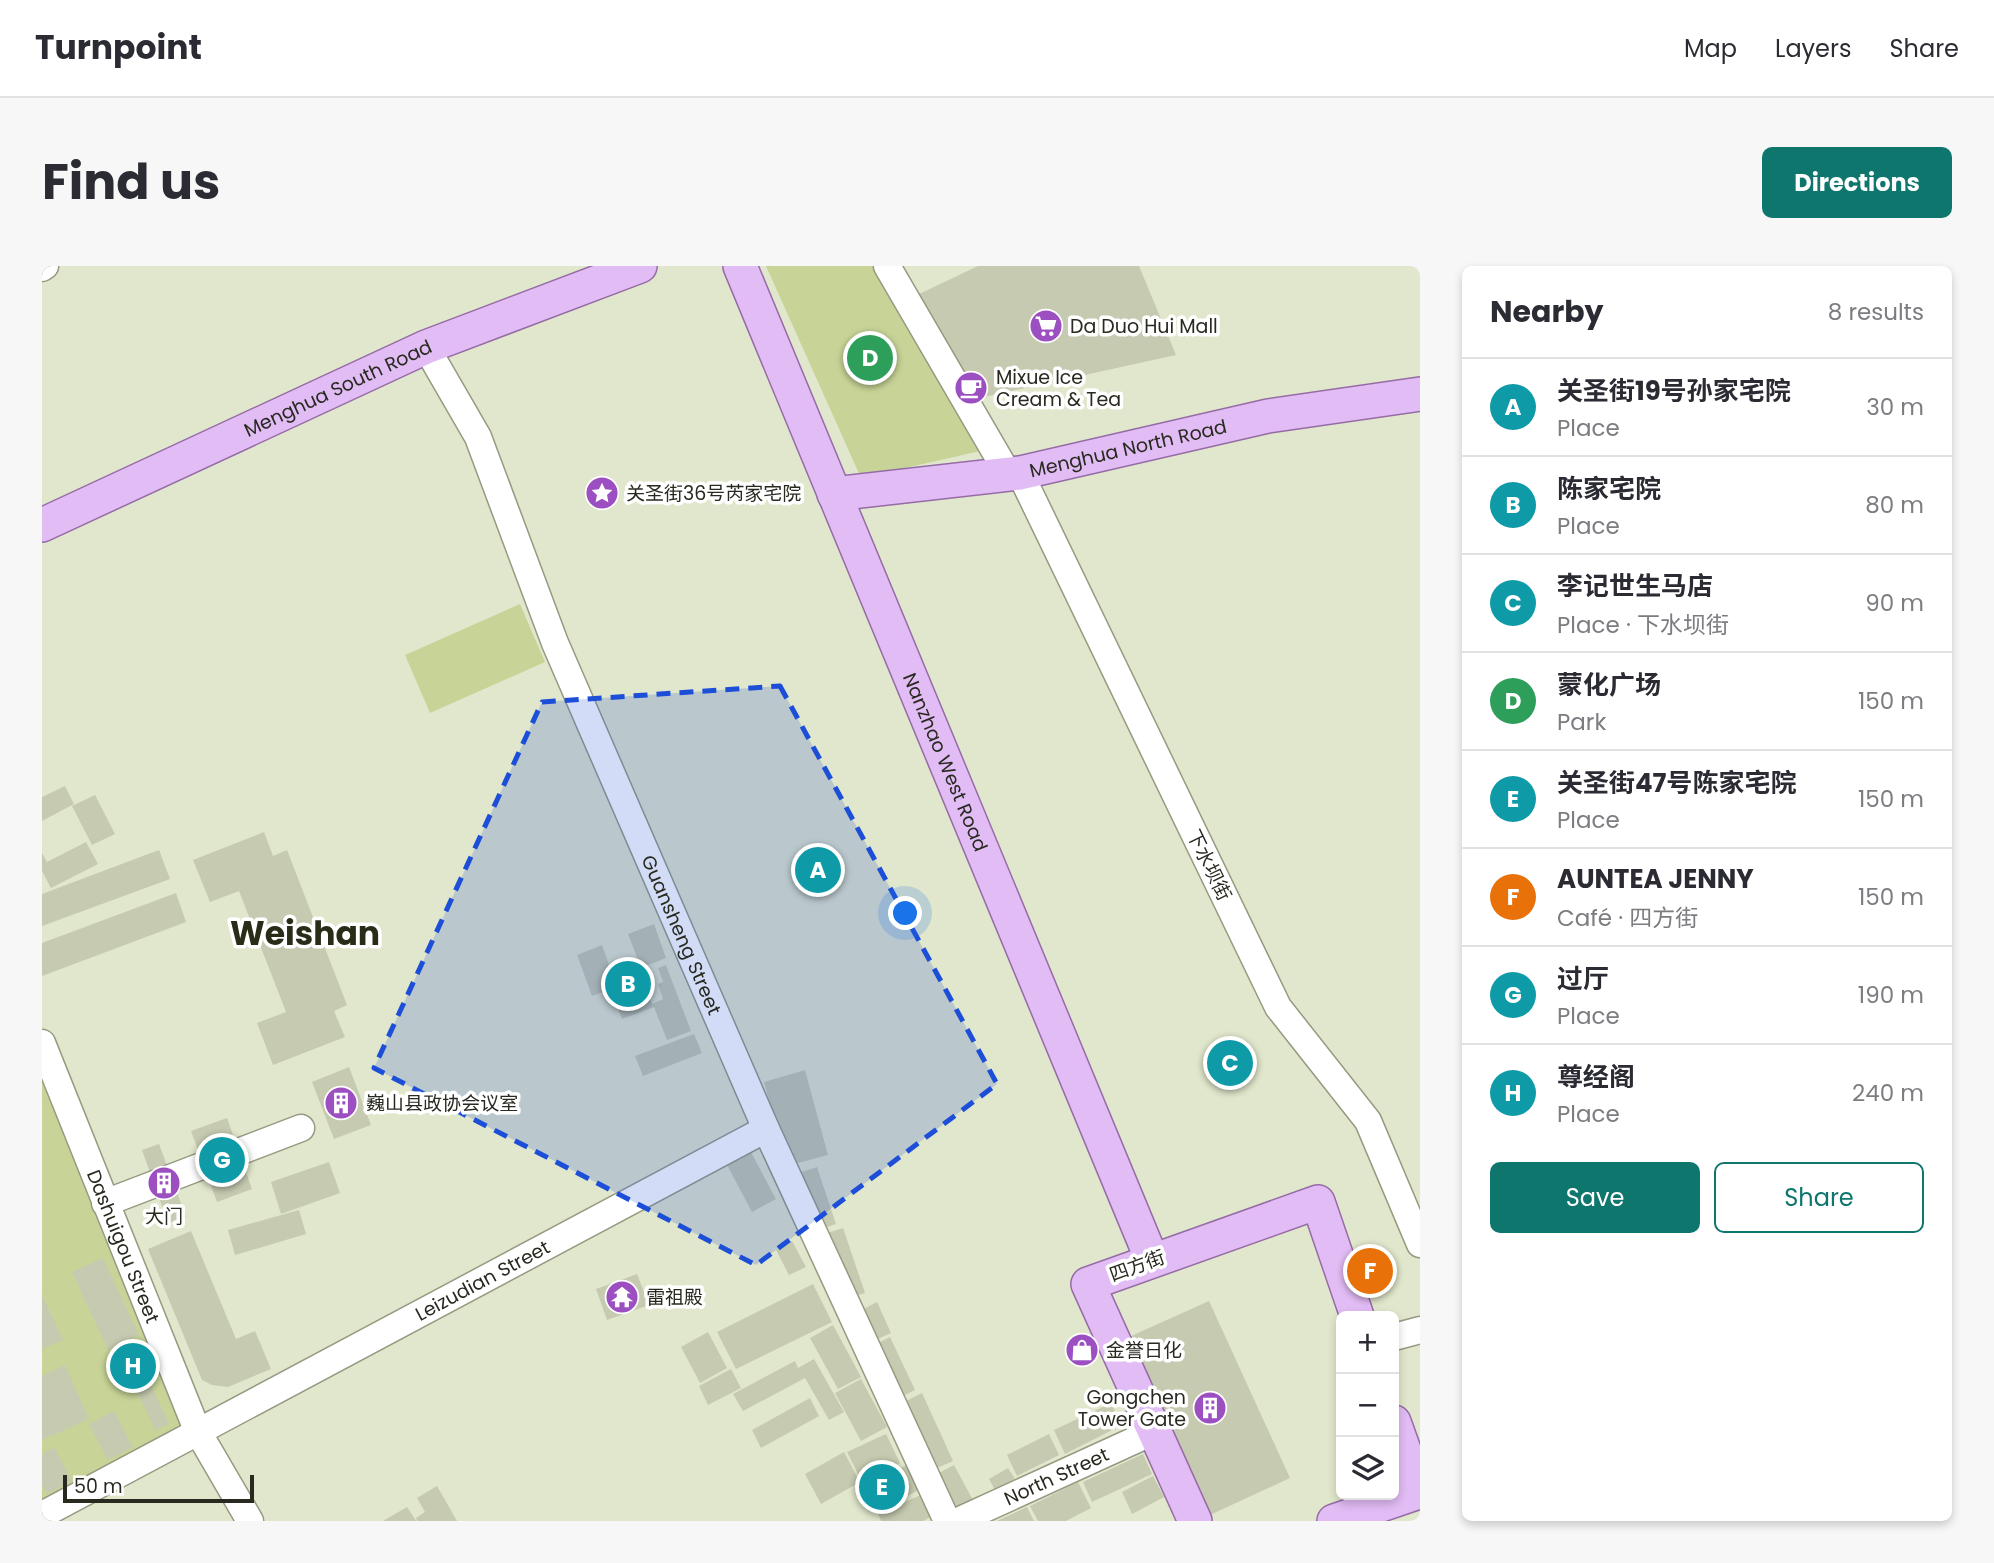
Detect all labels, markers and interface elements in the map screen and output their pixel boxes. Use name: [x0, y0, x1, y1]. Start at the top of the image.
text: Turnpoint: [35, 24, 202, 71]
text: Map: [1684, 32, 1737, 65]
text: Layers: [1775, 32, 1851, 65]
text: Share: [1889, 32, 1959, 65]
button: Directions: [1762, 147, 1952, 218]
text: Find us: [42, 148, 220, 216]
text: Nearby: [1490, 290, 1604, 333]
text: 8 results: [1828, 296, 1924, 328]
supermarket icon: Da Duo Hui Mall: [1027, 307, 1065, 345]
place label: Da Duo Hui Mall: [1070, 313, 1218, 340]
pin: D: [847, 332, 893, 384]
street label: Menghua South Road: [239, 333, 436, 443]
place label: Mixue Ice Cream & Tea: [996, 364, 1121, 413]
cafe icon: Mixue Ice Cream & Tea: [952, 369, 990, 407]
text: 关圣街19号孙家宅院: [1557, 373, 1791, 409]
text: A: [1505, 391, 1521, 423]
text: 30 m: [1866, 391, 1924, 423]
street label: Menghua North Road: [1027, 412, 1229, 484]
text: Place: [1557, 412, 1620, 444]
text: 陈家宅院: [1557, 471, 1661, 507]
place icon: 关圣街36号芮家宅院: [583, 474, 621, 512]
place label: 关圣街36号芮家宅院: [626, 480, 801, 507]
text: B: [1505, 489, 1521, 521]
text: 80 m: [1865, 489, 1924, 521]
text: Place: [1557, 510, 1620, 542]
text: 李记世生马店: [1557, 568, 1713, 604]
text: C: [1504, 587, 1522, 619]
text: 90 m: [1865, 587, 1924, 619]
text: Place · 下水坝街: [1557, 609, 1729, 641]
text: 蒙化广场: [1557, 667, 1661, 703]
street label: Nanzhao West Road: [897, 669, 995, 855]
text: D: [1505, 685, 1521, 717]
text: 150 m: [1858, 685, 1924, 717]
text: Park: [1557, 706, 1606, 738]
text: 关圣街47号陈家宅院: [1557, 765, 1797, 801]
text: E: [1507, 783, 1519, 815]
text: 150 m: [1858, 783, 1924, 815]
text: Place: [1557, 804, 1620, 836]
street label: 下水坝街: [1180, 825, 1238, 905]
pin: A: [795, 844, 841, 896]
street label: Guansheng Street: [635, 851, 728, 1019]
text: AUNTEA JENNY: [1557, 861, 1754, 897]
text: F: [1507, 881, 1519, 913]
text: 150 m: [1858, 881, 1924, 913]
your location: [888, 896, 922, 930]
text: Café · 四方街: [1557, 902, 1698, 934]
district label: Weishan: [230, 910, 380, 957]
pin: B: [605, 958, 651, 1010]
text: 过厅: [1557, 961, 1609, 997]
text: G: [1504, 979, 1522, 1011]
text: 190 m: [1858, 979, 1924, 1011]
text: Place: [1557, 1000, 1620, 1032]
pin: C: [1207, 1037, 1253, 1089]
text: 尊经阁: [1557, 1059, 1635, 1095]
text: H: [1505, 1077, 1521, 1109]
text: 240 m: [1852, 1077, 1924, 1109]
building icon: 巍山县政协会议室: [322, 1084, 360, 1122]
place label: 巍山县政协会议室: [366, 1090, 518, 1117]
text: Place: [1557, 1098, 1620, 1130]
pin: G: [199, 1134, 245, 1186]
button: Save: [1490, 1162, 1700, 1233]
button: Share: [1714, 1162, 1924, 1233]
building icon: 大门: [145, 1164, 183, 1202]
street label: Dashuigou Street: [81, 1166, 166, 1327]
place label: 大门: [145, 1203, 183, 1230]
street label: Leizudian Street: [410, 1233, 554, 1327]
street label: 四方街: [1106, 1244, 1168, 1288]
pin: F: [1347, 1245, 1393, 1297]
temple icon: 雷祖殿: [603, 1278, 641, 1316]
place label: 雷祖殿: [646, 1284, 703, 1311]
map controls: [1336, 1311, 1399, 1500]
button: +: [1336, 1311, 1399, 1374]
shop icon: 金誉日化: [1063, 1331, 1101, 1369]
place label: 金誉日化: [1106, 1337, 1182, 1364]
pin: H: [110, 1340, 156, 1392]
button: −: [1336, 1374, 1399, 1437]
place label: Gongchen Tower Gate: [1078, 1384, 1186, 1433]
building icon: Gongchen Tower Gate: [1191, 1389, 1229, 1427]
button: layers: [1336, 1437, 1399, 1500]
street label: North Street: [999, 1440, 1113, 1512]
pin: E: [859, 1461, 905, 1513]
scale bar: [63, 1472, 254, 1504]
text: 50 m: [74, 1473, 123, 1500]

